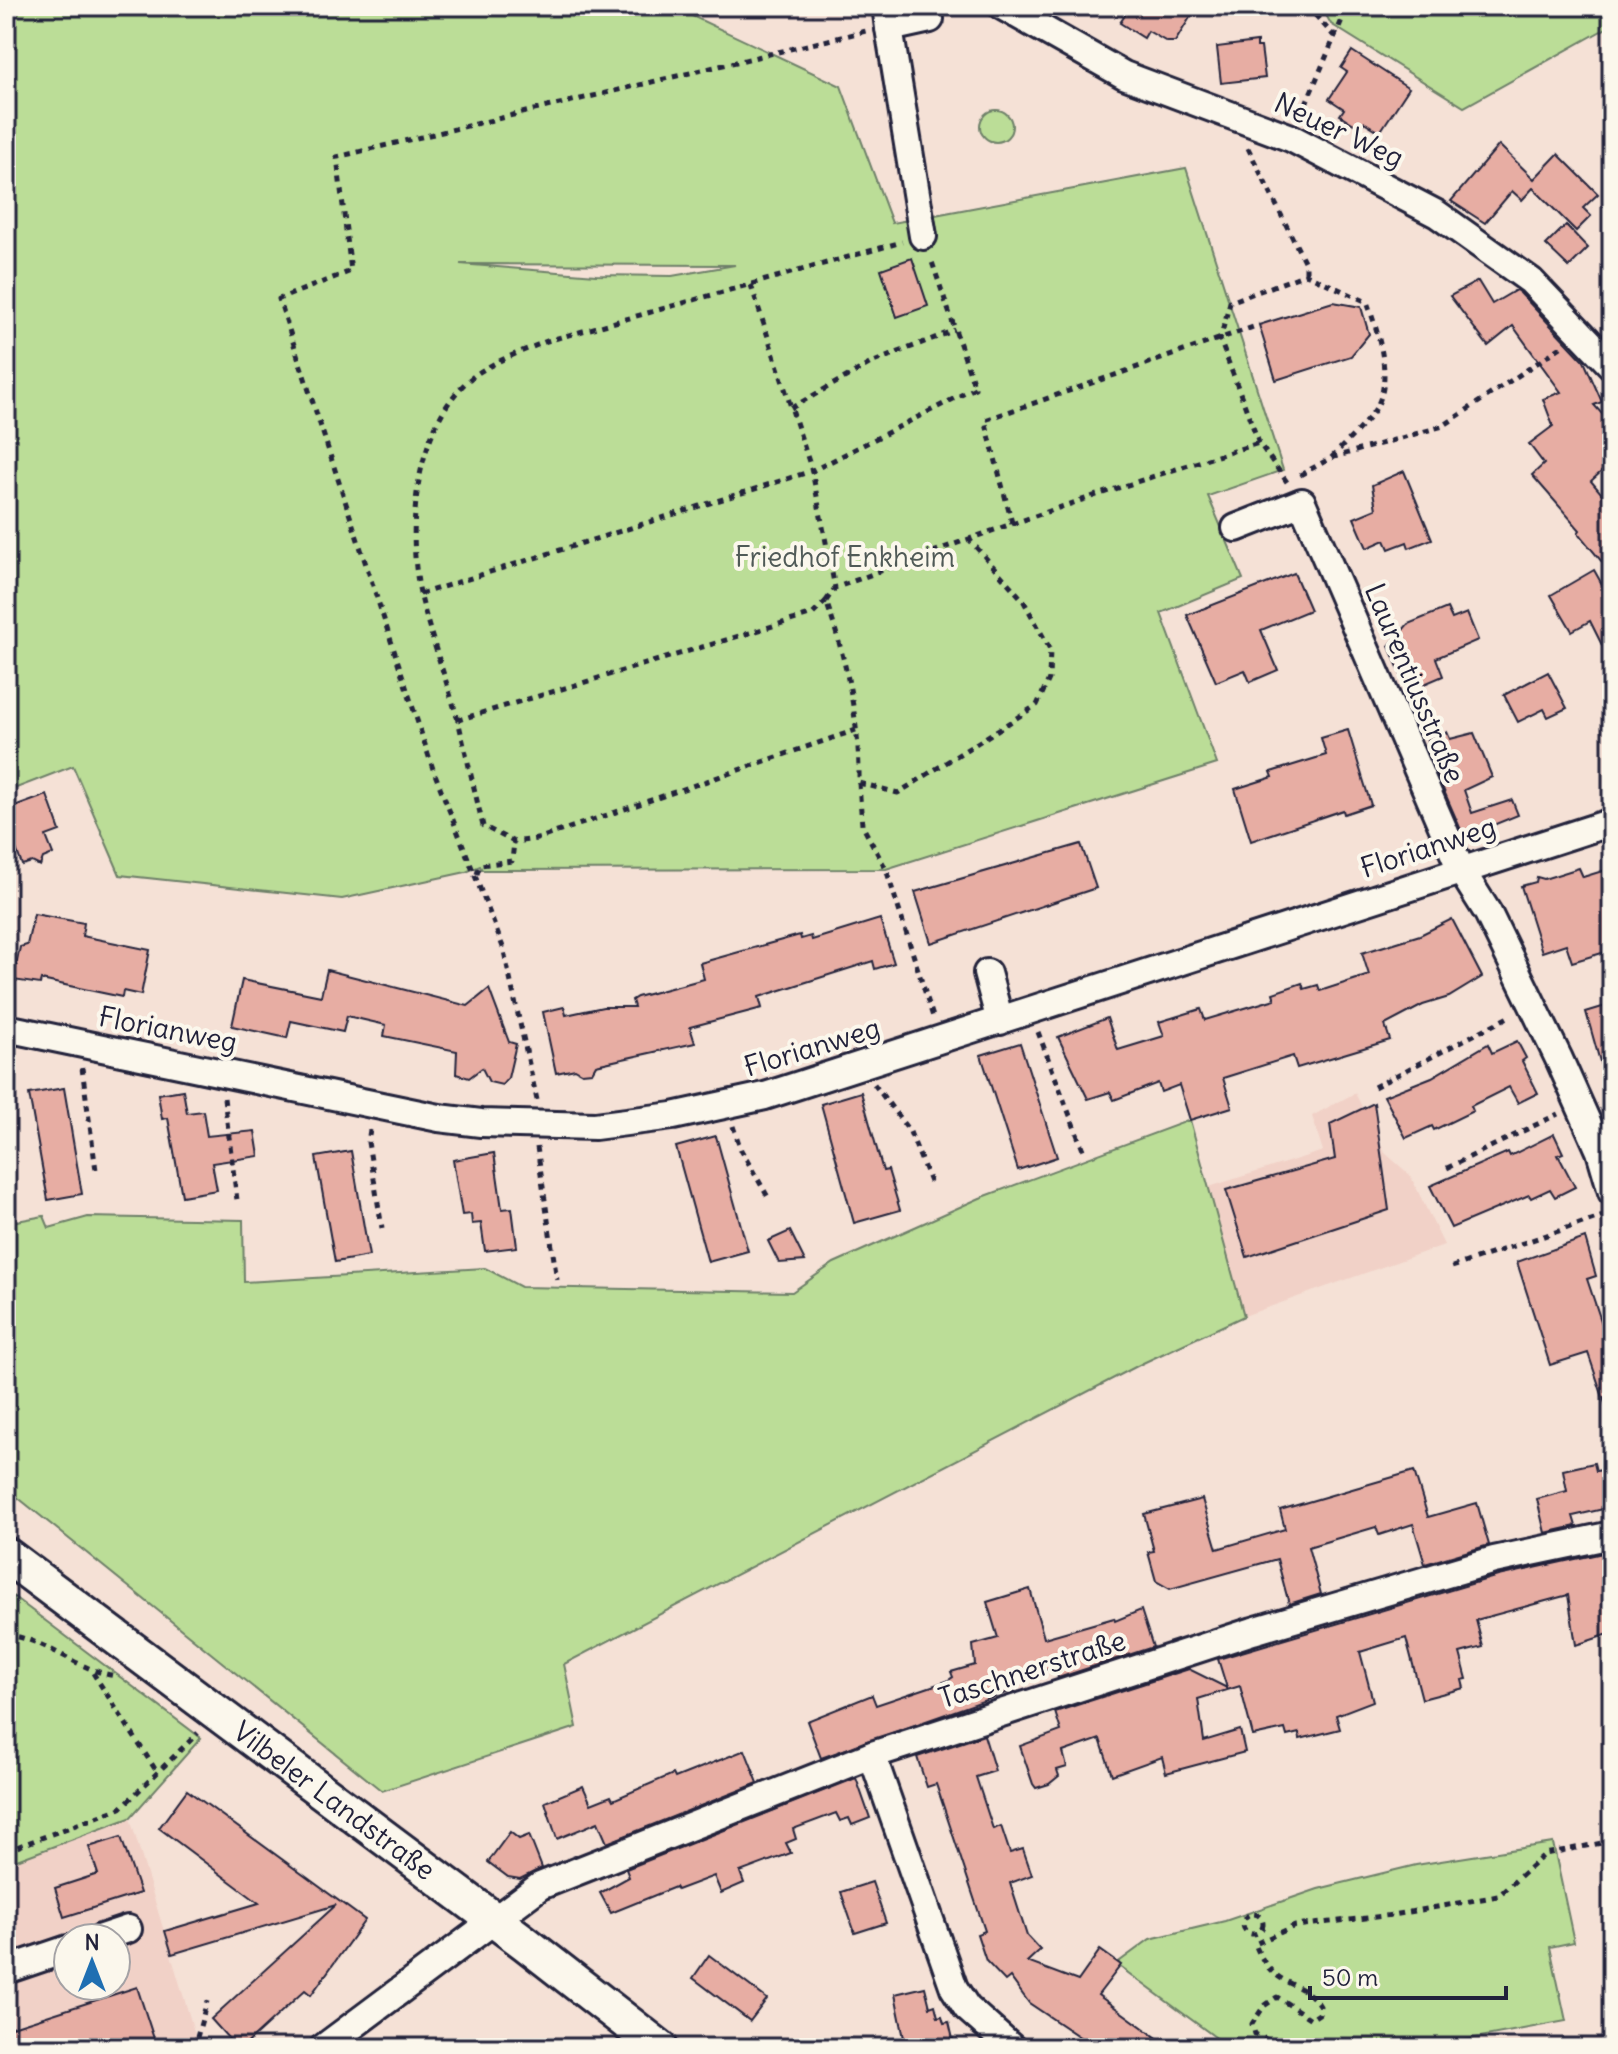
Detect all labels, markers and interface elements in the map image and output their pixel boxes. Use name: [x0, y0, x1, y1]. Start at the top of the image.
street label: Neuer Weg: [1269, 84, 1409, 176]
park label: Friedhof Enkheim: [735, 539, 955, 575]
street label: Laurentiusstraße: [1357, 578, 1473, 788]
street label: Florianweg: [1356, 808, 1500, 886]
street label: Florianweg: [96, 998, 240, 1060]
street label: Florianweg: [740, 1009, 884, 1085]
street label: Taschnerstraße: [934, 1622, 1130, 1716]
street label: Vilbeler Landstraße: [226, 1713, 443, 1888]
north arrow: [52, 1922, 132, 2002]
text: N: [84, 1928, 100, 1956]
scale bar: [1310, 1950, 1506, 2000]
text: 50 m: [1322, 1962, 1378, 1992]

